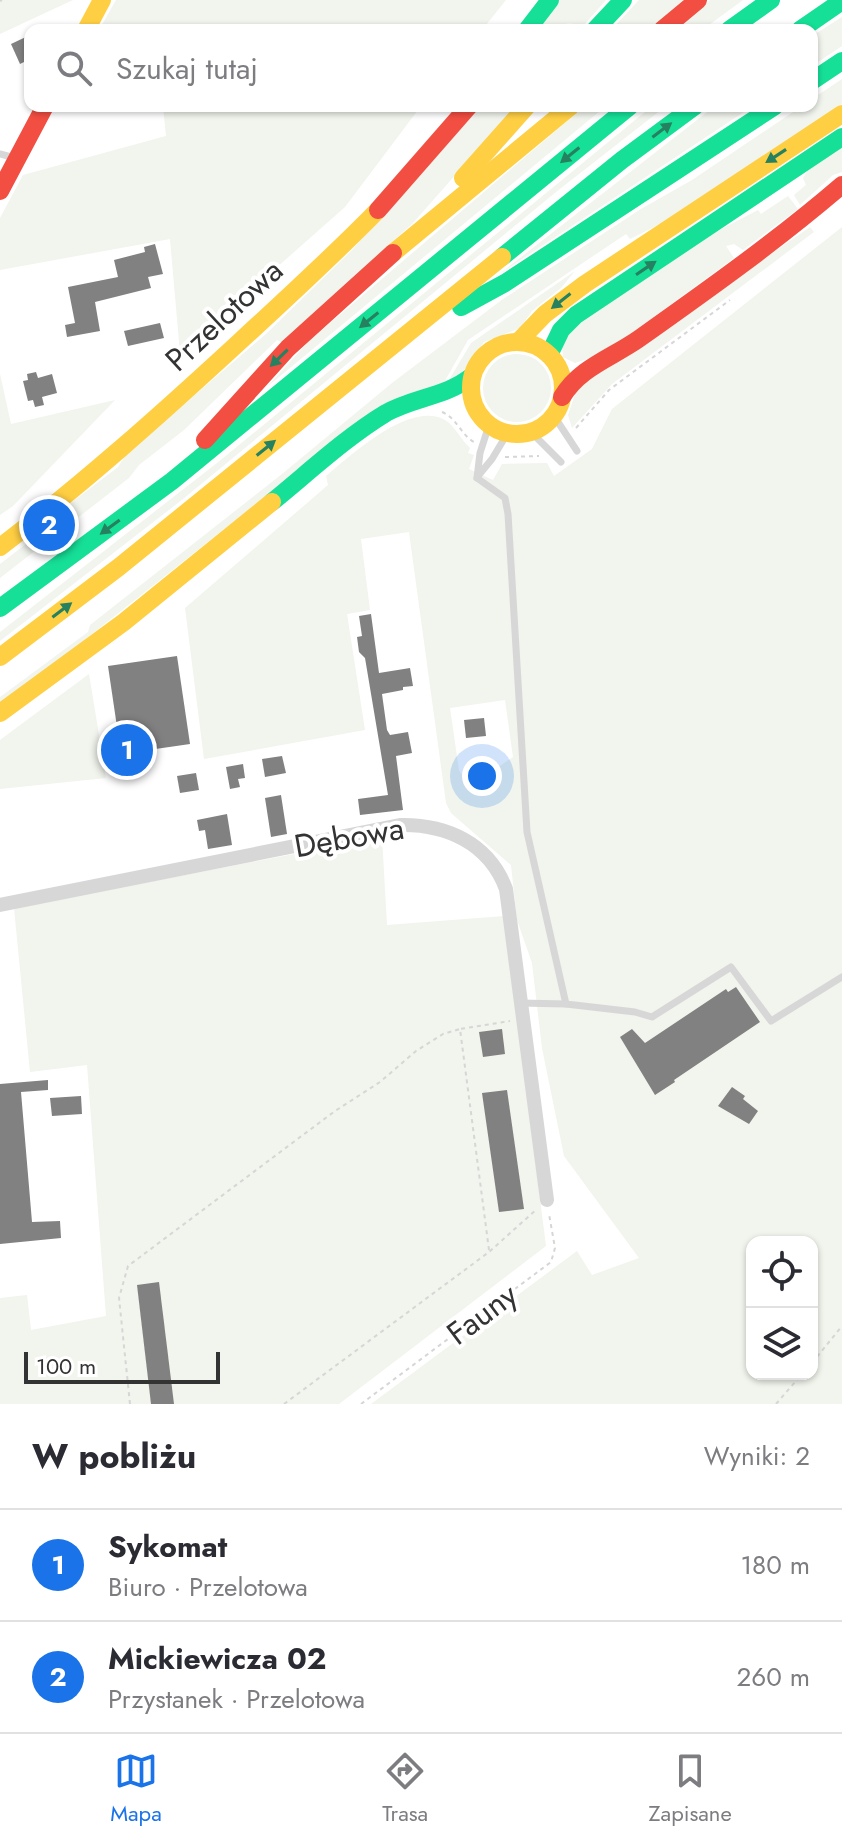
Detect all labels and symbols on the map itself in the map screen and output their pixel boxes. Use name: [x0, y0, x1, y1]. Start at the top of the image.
one-way arrow: [652, 123, 672, 139]
one-way arrow: [560, 147, 580, 163]
one-way arrow: [766, 148, 787, 163]
street label: Przelotowa: [155, 248, 293, 382]
one-way arrow: [636, 261, 657, 276]
one-way arrow: [551, 293, 571, 309]
one-way arrow: [359, 311, 379, 328]
one-way arrow: [270, 348, 289, 366]
one-way arrow: [256, 441, 276, 457]
pin: 2: [23, 495, 75, 555]
one-way arrow: [99, 519, 120, 535]
one-way arrow: [52, 602, 72, 618]
pin: 1: [101, 720, 153, 780]
your location: [462, 756, 502, 796]
street label: Dębowa: [291, 805, 407, 869]
street label: Fauny: [437, 1272, 528, 1356]
scale bar: [24, 1348, 220, 1384]

